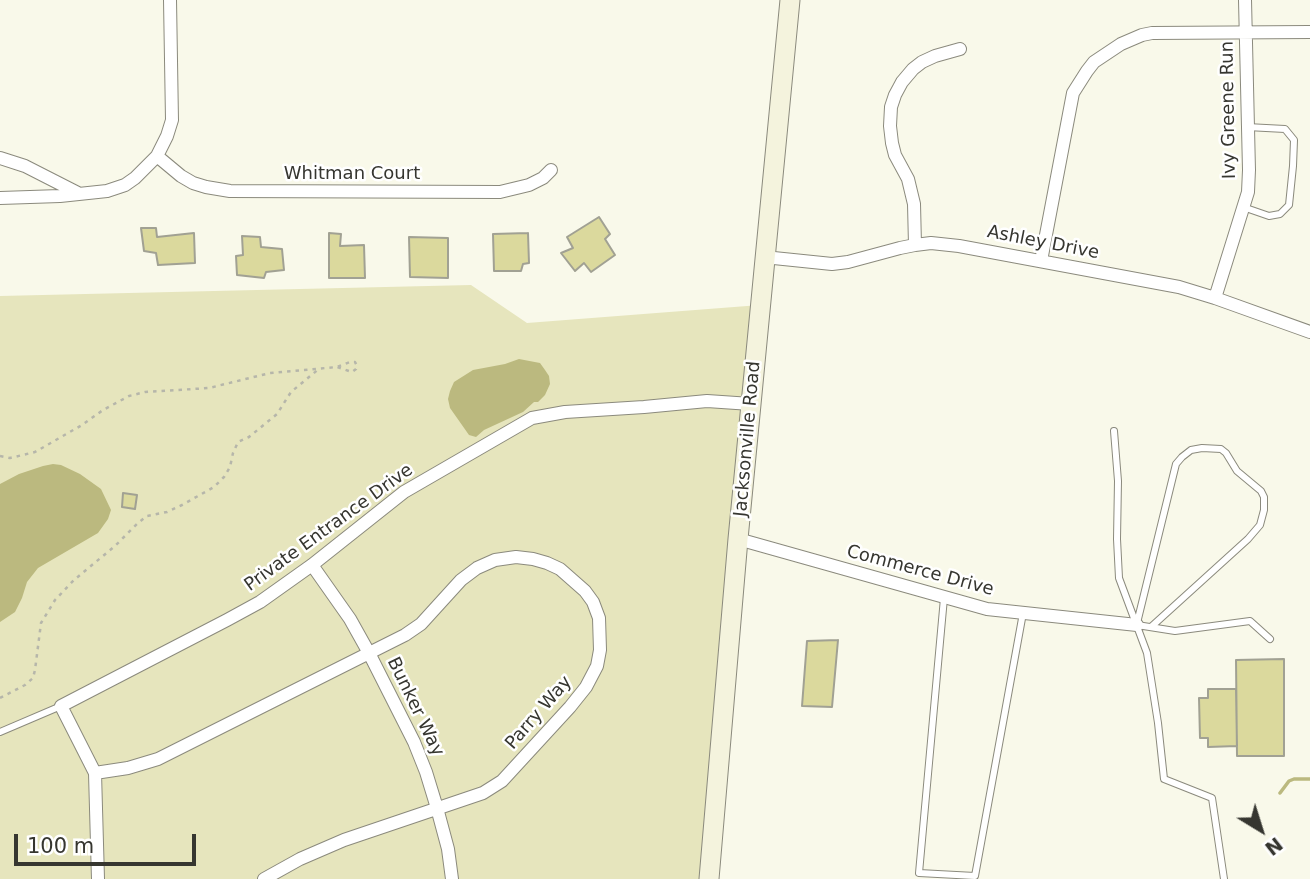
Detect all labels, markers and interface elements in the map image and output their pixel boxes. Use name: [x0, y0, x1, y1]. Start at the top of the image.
street label: Ivy Greene Run: [1217, 41, 1241, 179]
street label: Whitman Court: [284, 163, 420, 185]
street label: Ashley Drive: [985, 222, 1101, 264]
street label: Jacksonville Road: [730, 360, 766, 518]
street label: Private Entrance Drive: [241, 460, 417, 596]
street label: Commerce Drive: [844, 541, 996, 601]
street label: Bunker Way: [382, 654, 448, 760]
street label: Parry Way: [501, 672, 577, 754]
north arrow: [1226, 795, 1296, 865]
scale bar: [18, 820, 200, 864]
text: N: [1261, 833, 1287, 860]
text: 100 m: [27, 834, 94, 858]

